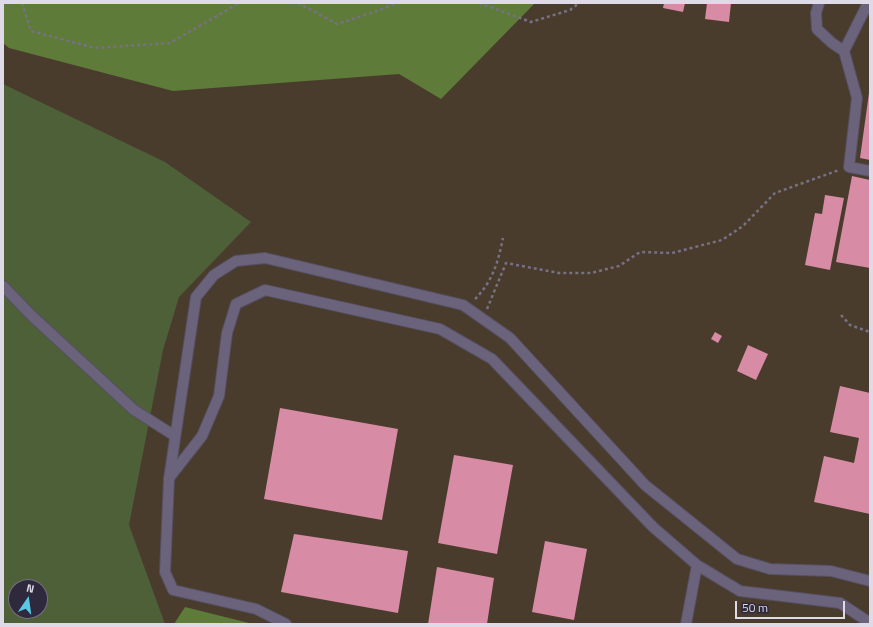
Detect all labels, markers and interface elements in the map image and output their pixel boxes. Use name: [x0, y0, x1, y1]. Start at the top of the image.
north arrow: [8, 579, 48, 619]
text: N: [25, 580, 36, 597]
scale bar: [737, 593, 847, 619]
text: 50 m: [742, 598, 768, 617]

